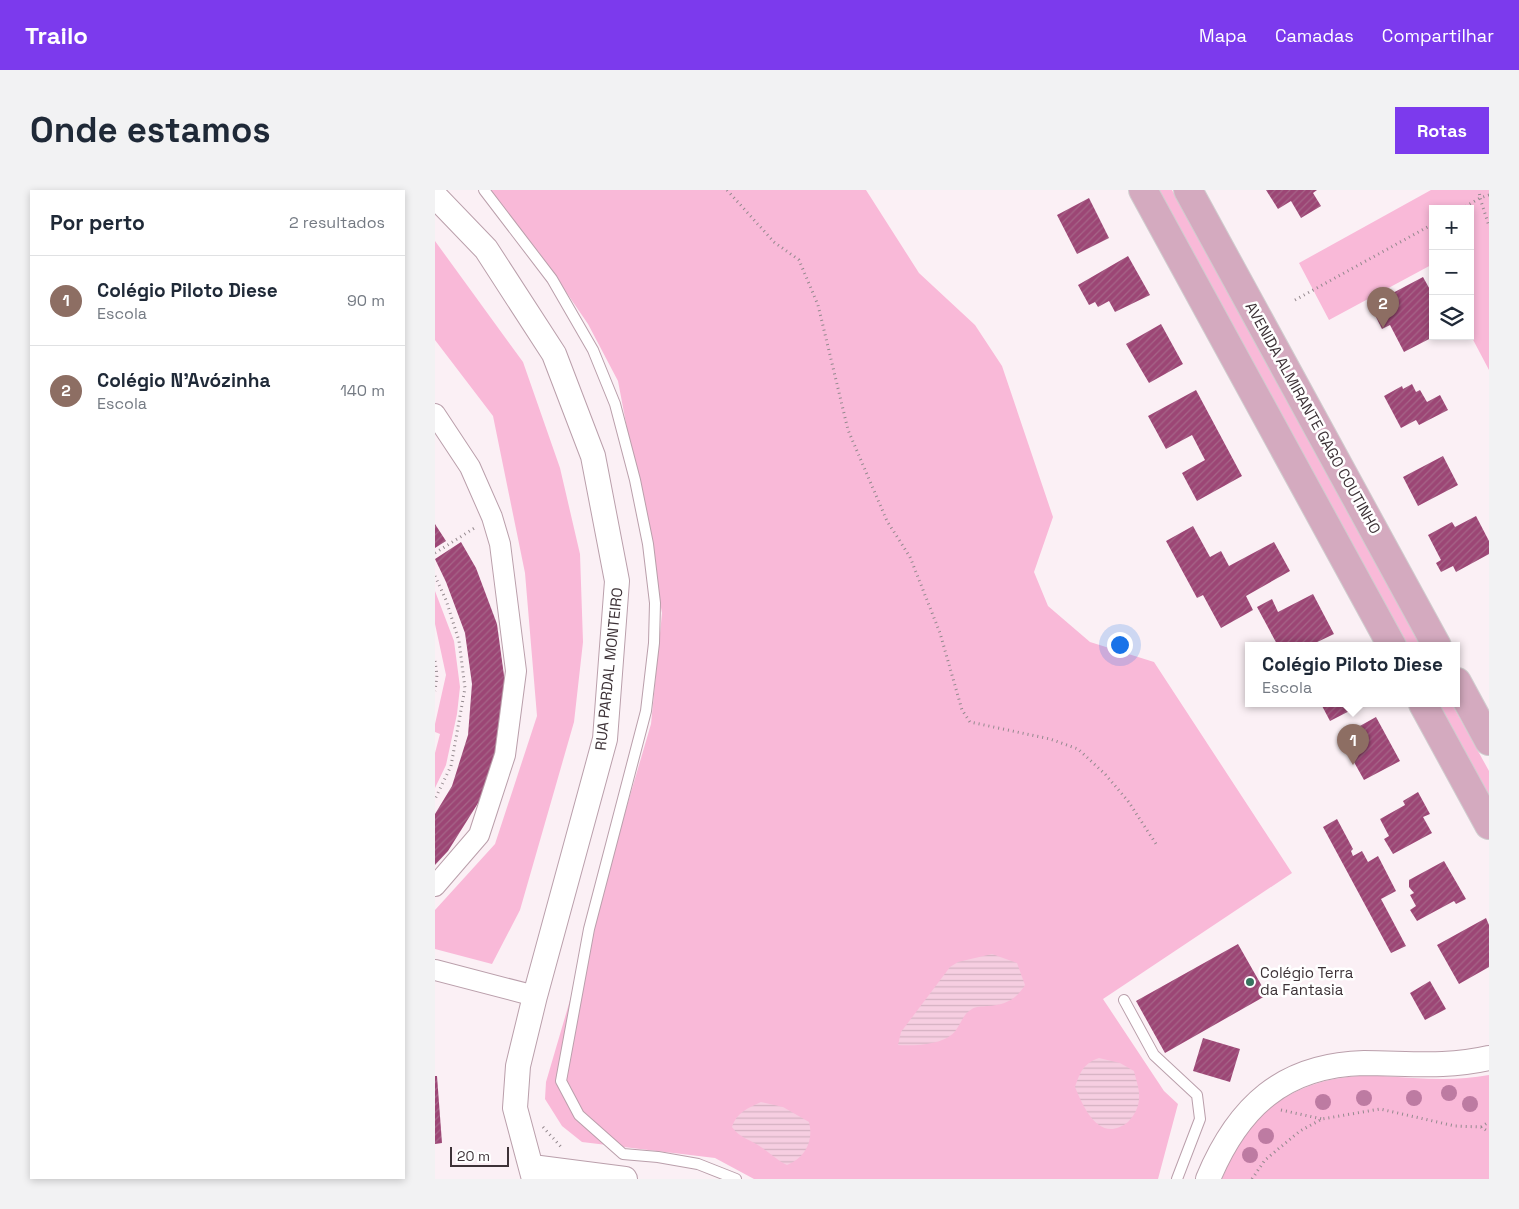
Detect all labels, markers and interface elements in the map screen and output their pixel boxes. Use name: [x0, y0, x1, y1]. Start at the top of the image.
text: Trailo: [25, 20, 88, 51]
text: Mapa: [1199, 24, 1247, 47]
text: Camadas: [1275, 24, 1354, 47]
text: Compartilhar: [1382, 24, 1494, 47]
button: Rotas: [1395, 107, 1489, 154]
text: Onde estamos: [30, 108, 271, 152]
map controls: [1429, 205, 1474, 340]
button: +: [1429, 205, 1474, 250]
text: Por perto: [50, 209, 145, 236]
text: 2 resultados: [289, 212, 385, 233]
button: −: [1429, 250, 1474, 295]
text: Colégio Piloto Diese: [97, 278, 278, 303]
pin: 2: [1367, 287, 1399, 328]
text: 1: [62, 290, 70, 311]
text: 90 m: [347, 290, 385, 311]
button: layers: [1429, 295, 1474, 340]
street label: AVENIDA ALMIRANTE GAGO COUTINHO: [1242, 299, 1385, 537]
text: Escola: [97, 303, 147, 324]
text: Colégio N'Avózinha: [97, 368, 270, 393]
text: 2: [61, 380, 71, 401]
text: 140 m: [340, 380, 385, 401]
text: Escola: [97, 393, 147, 414]
street label: RUA PARDAL MONTEIRO: [590, 587, 627, 751]
your location: [1107, 632, 1133, 658]
popup: [1245, 642, 1460, 707]
text: Colégio Piloto Diese: [1262, 652, 1443, 677]
text: Escola: [1262, 677, 1312, 698]
pin: 1: [1337, 724, 1369, 765]
place label: Colégio Terra da Fantasia: [1260, 963, 1354, 999]
marker: Colégio Terra da Fantasia: [1244, 976, 1256, 988]
scale bar: [450, 1144, 509, 1167]
text: 20 m: [457, 1147, 490, 1165]

